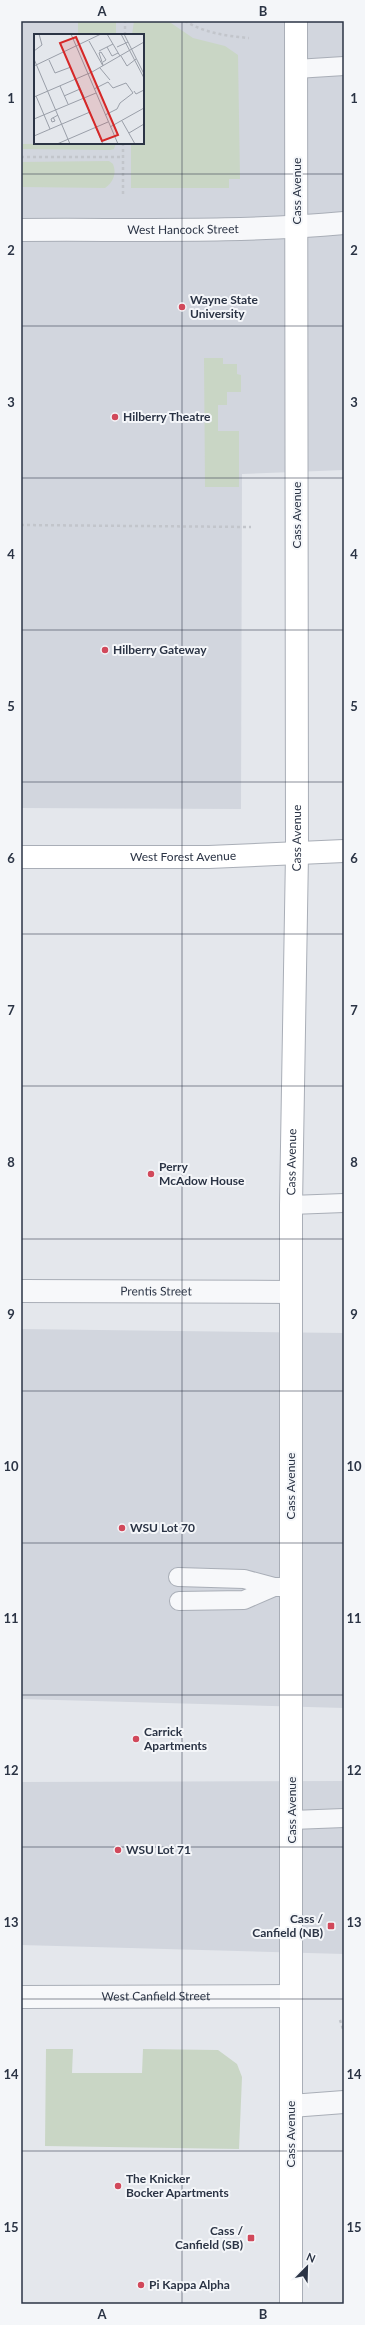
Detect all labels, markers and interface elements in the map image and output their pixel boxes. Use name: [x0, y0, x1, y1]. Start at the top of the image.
text: A: [96, 3, 107, 19]
text: B: [259, 3, 268, 19]
inset map: [34, 34, 144, 144]
text: 1: [7, 90, 15, 106]
text: 1: [350, 90, 358, 106]
street label: Cass Avenue: [289, 158, 304, 224]
street label: West Hancock Street: [127, 221, 240, 237]
text: 2: [7, 242, 15, 258]
text: 2: [350, 242, 358, 258]
place label: Wayne State University: [190, 292, 258, 321]
marker: Wayne State University: [177, 302, 187, 312]
text: 3: [7, 394, 15, 410]
text: 3: [350, 394, 358, 410]
place label: Hilberry Theatre: [123, 409, 211, 424]
marker: Hilberry Theatre: [110, 412, 120, 422]
street label: Cass Avenue: [289, 482, 304, 548]
text: 4: [7, 546, 15, 562]
text: 4: [350, 546, 358, 562]
place label: Hilberry Gateway: [113, 642, 207, 657]
marker: Hilberry Gateway: [100, 645, 110, 655]
text: 5: [7, 698, 15, 714]
text: 5: [350, 698, 358, 714]
street label: Cass Avenue: [289, 805, 304, 872]
street label: West Forest Avenue: [130, 848, 236, 864]
text: 6: [7, 850, 15, 866]
text: 6: [350, 850, 358, 866]
text: 7: [7, 1002, 15, 1018]
text: 7: [350, 1002, 358, 1018]
street label: Cass Avenue: [283, 1128, 299, 1196]
text: 8: [7, 1154, 15, 1170]
text: 8: [350, 1154, 358, 1170]
place label: Perry McAdow House: [159, 1159, 245, 1188]
marker: Perry McAdow House: [146, 1169, 156, 1179]
street label: Prentis Street: [120, 1283, 192, 1299]
text: 9: [7, 1306, 15, 1322]
text: 9: [350, 1306, 358, 1322]
street label: Cass Avenue: [283, 1453, 298, 1519]
text: 10: [3, 1458, 19, 1474]
text: 10: [346, 1458, 362, 1474]
place label: WSU Lot 70: [130, 1520, 195, 1535]
marker: WSU Lot 70: [117, 1523, 127, 1533]
text: 11: [3, 1610, 19, 1626]
text: 11: [346, 1610, 362, 1626]
place label: Carrick Apartments: [143, 1724, 207, 1753]
marker: Carrick Apartments: [131, 1734, 141, 1744]
text: 12: [3, 1762, 19, 1778]
text: 12: [346, 1762, 362, 1778]
street label: Cass Avenue: [284, 1777, 299, 1843]
place label: WSU Lot 71: [126, 1842, 191, 1857]
marker: WSU Lot 71: [113, 1845, 123, 1855]
place label: Cass / Canfield (NB): [252, 1911, 323, 1940]
text: 13: [3, 1914, 19, 1930]
text: 13: [346, 1914, 362, 1930]
marker: Cass / Canfield (NB): [326, 1921, 336, 1931]
street label: West Canfield Street: [102, 1988, 211, 2004]
text: 14: [3, 2066, 19, 2082]
text: 14: [346, 2066, 362, 2082]
street label: Cass Avenue: [283, 2101, 298, 2167]
place label: The Knicker Bocker Apartments: [126, 2171, 229, 2200]
marker: The Knicker Bocker Apartments: [113, 2181, 123, 2191]
text: 15: [3, 2219, 19, 2235]
text: 15: [346, 2219, 362, 2235]
place label: Cass / Canfield (SB): [175, 2223, 243, 2252]
marker: Cass / Canfield (SB): [246, 2233, 256, 2243]
north arrow: [287, 2247, 327, 2287]
text: N: [305, 2250, 318, 2265]
place label: Pi Kappa Alpha: [149, 2277, 230, 2292]
marker: Pi Kappa Alpha: [136, 2280, 146, 2290]
text: A: [96, 2306, 107, 2322]
text: B: [259, 2306, 268, 2322]

